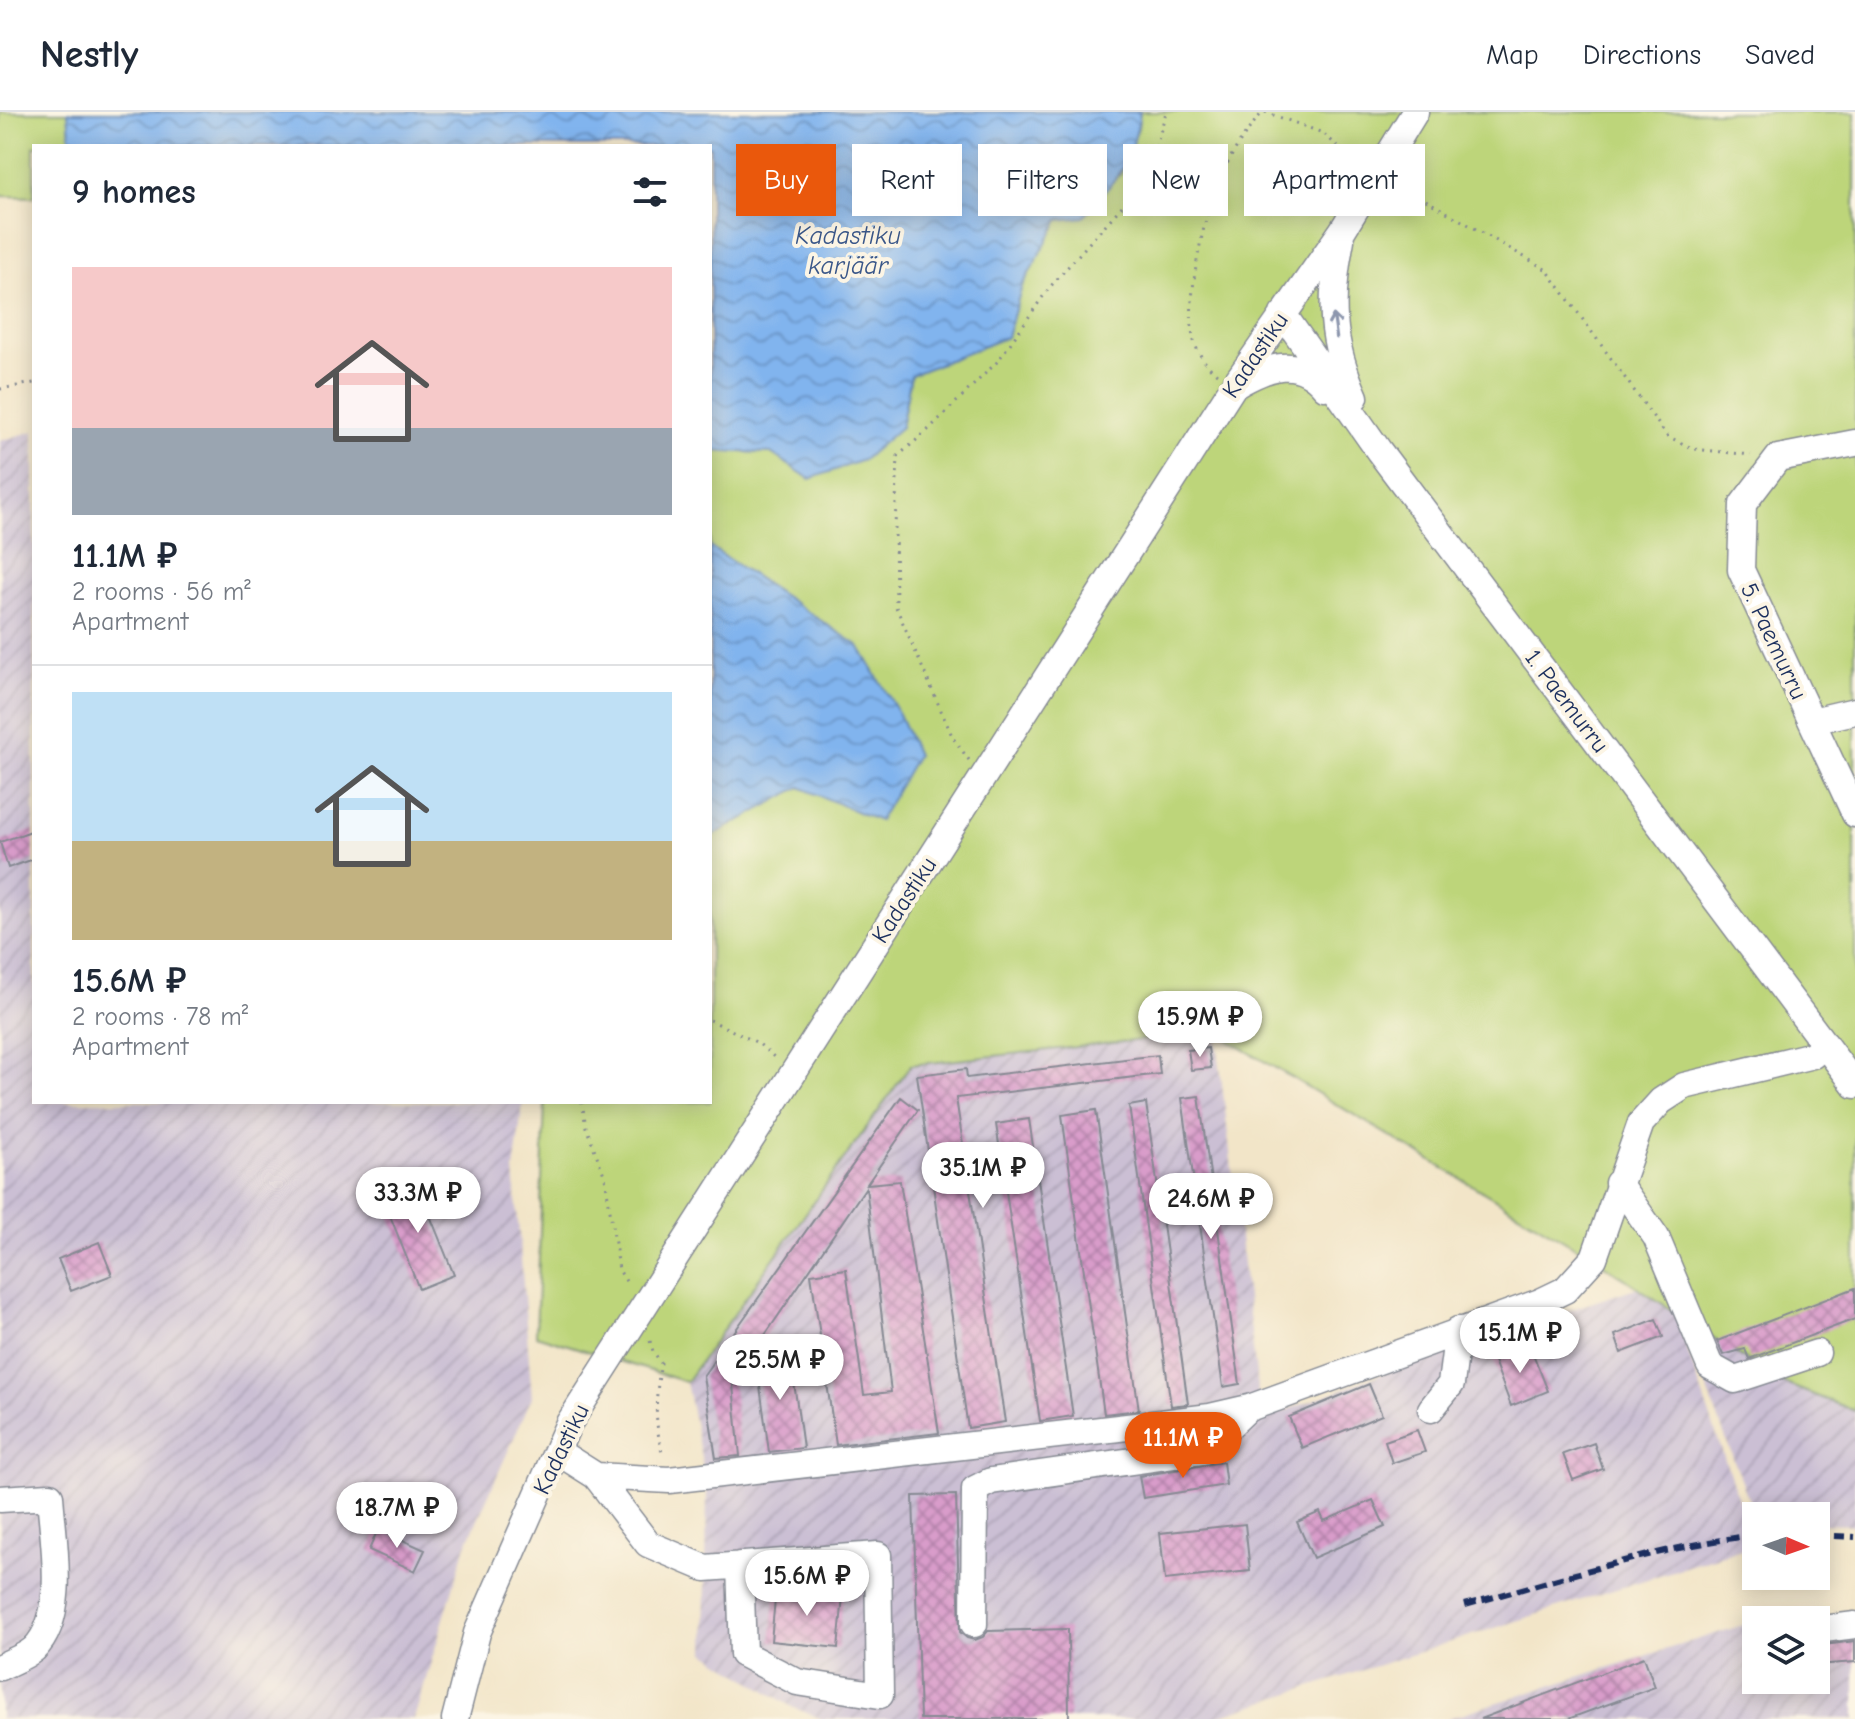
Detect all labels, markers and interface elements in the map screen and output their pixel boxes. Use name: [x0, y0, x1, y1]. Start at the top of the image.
text: Nestly: [40, 33, 138, 77]
text: Map: [1486, 39, 1539, 71]
text: Directions: [1583, 39, 1701, 71]
text: Saved: [1745, 39, 1815, 71]
chip: Buy: [736, 144, 836, 216]
chip: Rent: [852, 144, 962, 216]
chip: Filters: [978, 144, 1107, 216]
chip: New: [1123, 144, 1228, 216]
chip: Apartment: [1244, 144, 1425, 216]
icon: filters: [628, 170, 672, 214]
text: 9 homes: [72, 172, 196, 212]
water label: Kadastiku karjäär: [795, 221, 901, 281]
street label: Kadastiku: [1216, 307, 1294, 403]
one-way arrow: [1327, 314, 1342, 339]
icon: home: [300, 319, 444, 463]
text: 11.1M ₽: [72, 536, 178, 576]
text: 2 rooms · 56 m²: [72, 577, 251, 607]
street label: 5. Paemurru: [1735, 578, 1813, 704]
text: Apartment: [72, 607, 188, 637]
street label: 1. Paemurru: [1519, 644, 1615, 758]
icon: home: [300, 744, 444, 888]
street label: Kadastiku: [866, 852, 942, 948]
text: 15.6M ₽: [72, 961, 187, 1001]
pin: 15.9M ₽: [1126, 991, 1274, 1059]
text: 2 rooms · 78 m²: [72, 1002, 248, 1032]
text: 15.9M ₽: [1156, 1002, 1244, 1032]
text: Apartment: [72, 1032, 188, 1062]
pin: 35.1M ₽: [909, 1142, 1057, 1210]
text: 35.1M ₽: [940, 1153, 1026, 1183]
pin: 33.3M ₽: [344, 1167, 492, 1235]
pin: 24.6M ₽: [1137, 1173, 1285, 1241]
text: 33.3M ₽: [374, 1178, 462, 1208]
text: 24.6M ₽: [1167, 1184, 1255, 1214]
pin: 15.1M ₽: [1446, 1307, 1594, 1375]
text: 15.1M ₽: [1478, 1318, 1562, 1348]
pin: 25.5M ₽: [706, 1334, 854, 1402]
text: 25.5M ₽: [735, 1345, 825, 1375]
street label: Kadastiku: [527, 1399, 595, 1499]
pin: 11.1M ₽: [1109, 1412, 1257, 1480]
text: 11.1M ₽: [1143, 1423, 1223, 1453]
pin: 18.7M ₽: [323, 1482, 471, 1550]
text: 18.7M ₽: [354, 1493, 440, 1523]
north arrow: [1742, 1502, 1830, 1590]
map controls: [1742, 1502, 1830, 1694]
pin: 15.6M ₽: [733, 1550, 881, 1618]
text: 15.6M ₽: [763, 1561, 851, 1591]
button: layers: [1742, 1606, 1830, 1694]

